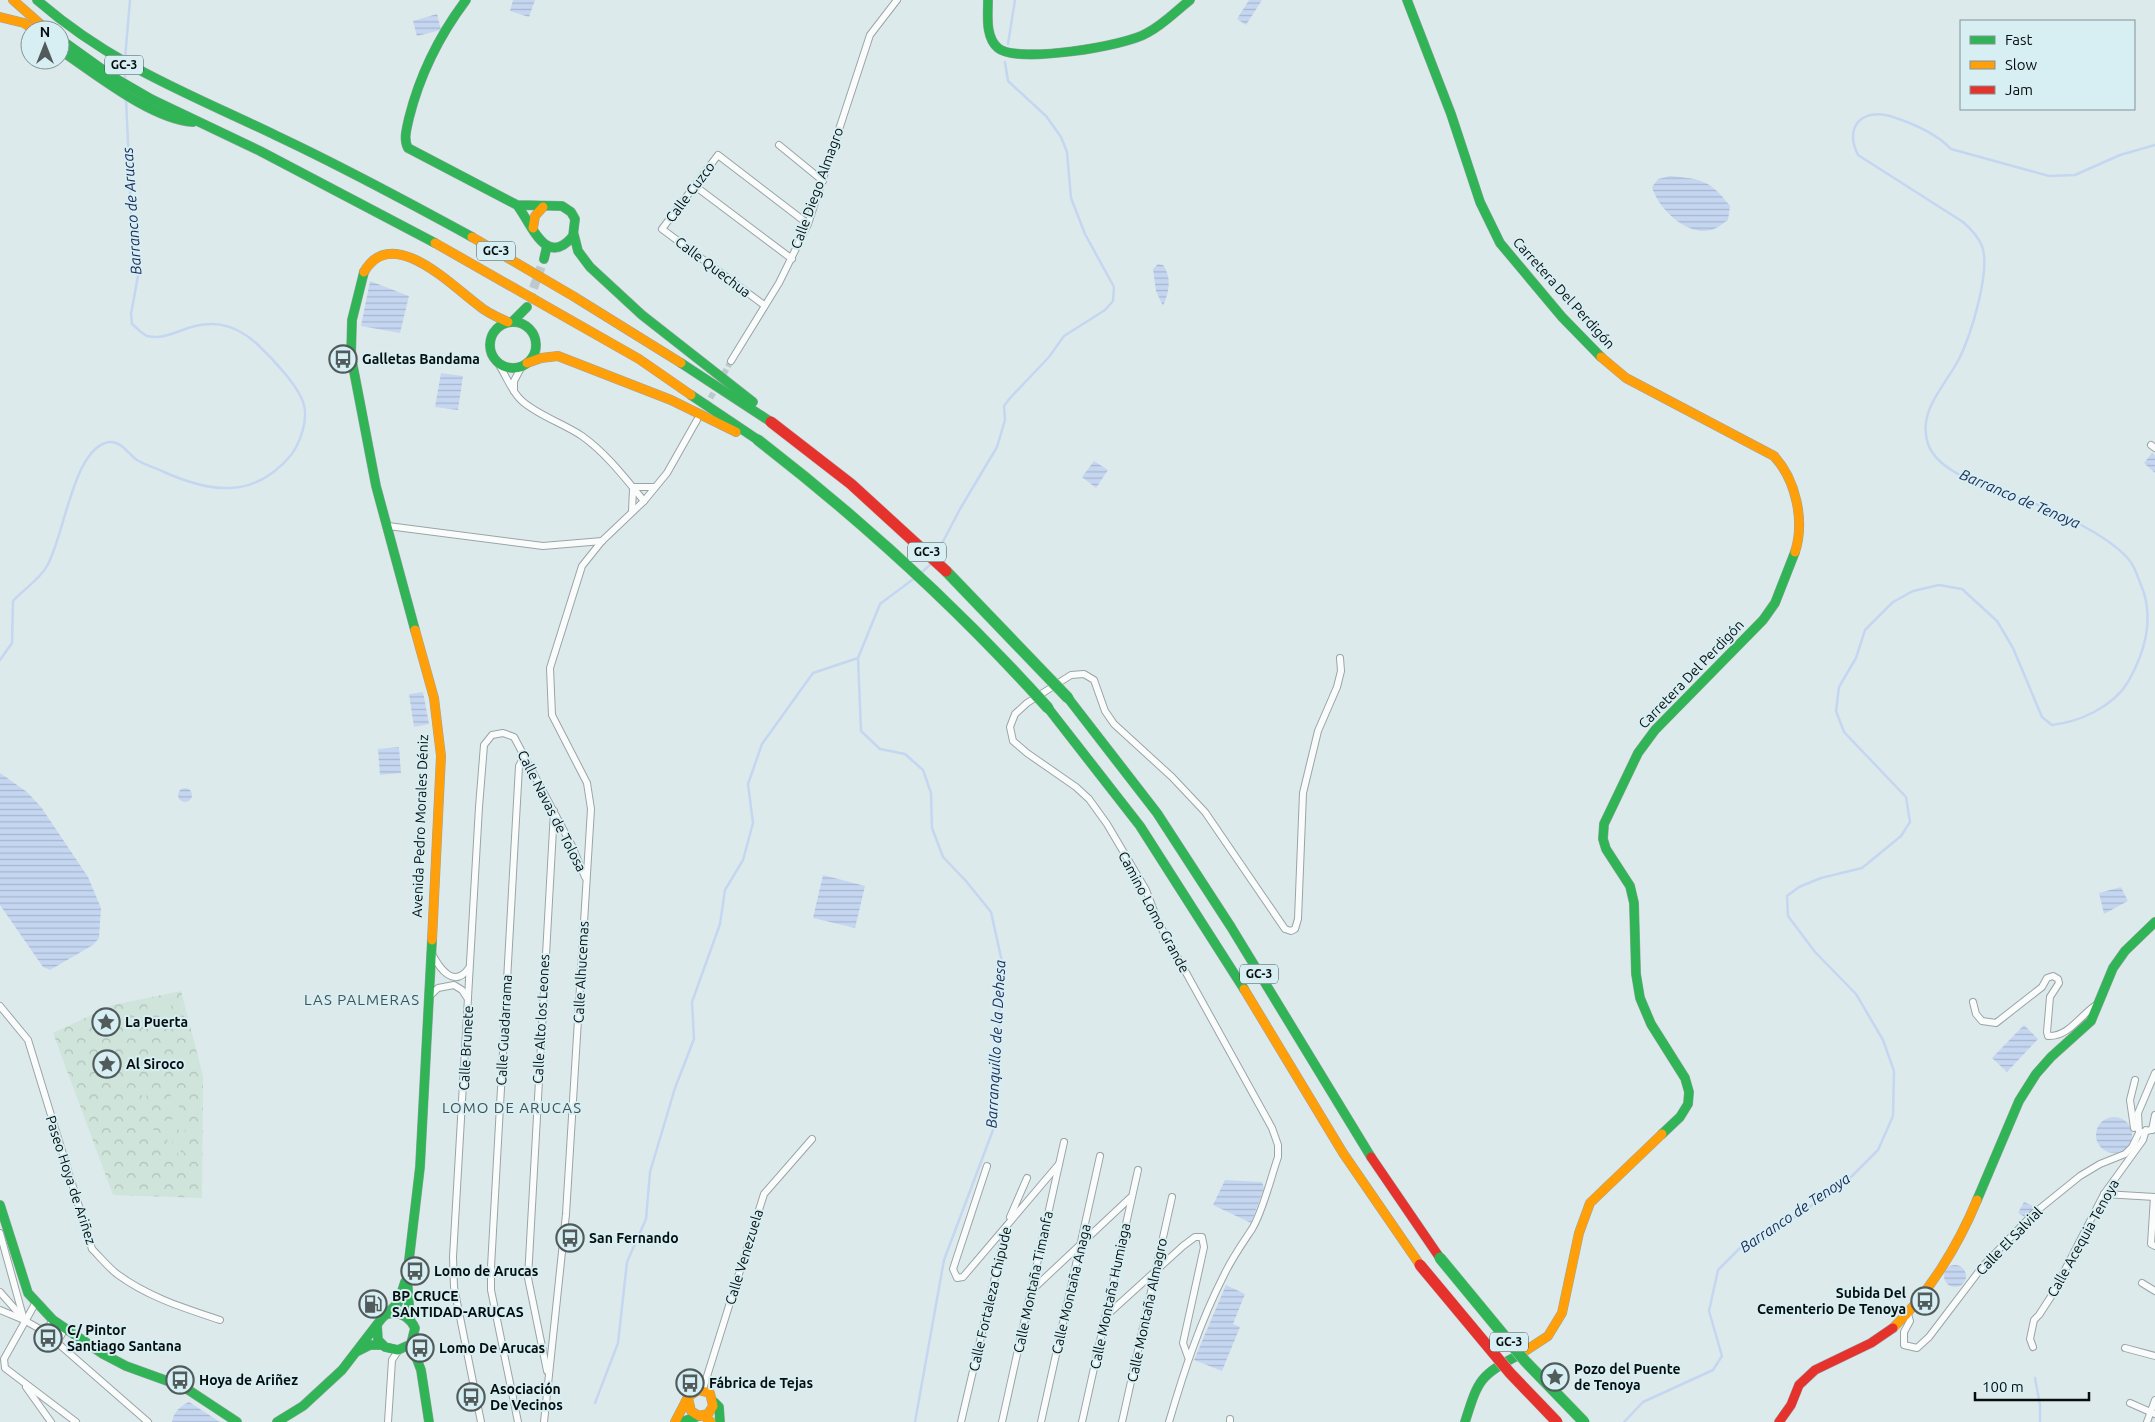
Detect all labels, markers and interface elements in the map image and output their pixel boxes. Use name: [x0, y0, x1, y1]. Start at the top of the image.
north arrow: [20, 20, 70, 70]
legend: [1960, 20, 2135, 110]
text: N: [40, 24, 50, 40]
text: Fast: [2005, 31, 2033, 48]
road number: GC-3: [105, 56, 143, 74]
text: Slow: [2005, 56, 2038, 73]
text: Jam: [2005, 81, 2033, 98]
street label: Calle Diego Almagro: [788, 125, 846, 251]
water label: Barranco de Arucas: [119, 146, 144, 275]
street label: Calle Cuzco: [662, 159, 718, 225]
street label: Calle Quechua: [672, 233, 754, 301]
street label: Carretera Del Perdigón: [1510, 234, 1618, 352]
road number: GC-3: [477, 242, 515, 260]
bus stop icon: Galletas Bandama: [328, 344, 358, 374]
place label: Galletas Bandama: [362, 351, 480, 367]
water label: Barranco de Tenoya: [1957, 465, 2083, 532]
road number: GC-3: [908, 542, 946, 562]
street label: Carretera Del Perdigón: [1635, 616, 1747, 732]
street label: Avenida Pedro Morales Déniz: [409, 734, 431, 918]
street label: Calle Navas de Tolosa: [514, 748, 590, 874]
street label: Camino Lomo Grande: [1115, 849, 1193, 975]
street label: Calle Alhucemas: [570, 920, 592, 1024]
street label: Calle Alto los Leones: [530, 954, 552, 1084]
water label: Barranquillo de la Dehesa: [983, 959, 1008, 1129]
road number: GC-3: [1240, 964, 1278, 984]
street label: Calle Guadarrama: [493, 974, 515, 1086]
district label: LAS PALMERAS: [304, 991, 420, 1008]
street label: Calle Brunete: [456, 1005, 476, 1091]
place icon: La Puerta: [91, 1007, 121, 1037]
place label: La Puerta: [125, 1014, 188, 1030]
place icon: Al Siroco: [92, 1049, 122, 1079]
place label: Al Siroco: [126, 1056, 184, 1072]
district label: LOMO DE ARUCAS: [442, 1099, 582, 1116]
street label: Paseo Hoya de Ariñez: [43, 1113, 99, 1247]
water label: Barranco de Tenoya: [1736, 1169, 1853, 1256]
street label: Calle Acequia Tenoya: [2044, 1176, 2122, 1300]
street label: Calle El Salvial: [1973, 1204, 2046, 1278]
street label: Calle Venezuela: [722, 1207, 766, 1307]
street label: Calle Montaña Timanfa: [1010, 1210, 1056, 1354]
street label: Calle Montaña Humiaga: [1087, 1221, 1133, 1371]
street label: Calle Montaña Anaga: [1048, 1222, 1094, 1356]
bus stop icon: San Fernando: [555, 1223, 585, 1253]
street label: Calle Fortaleza Chipude: [966, 1225, 1014, 1373]
place label: San Fernando: [589, 1230, 679, 1246]
street label: Calle Montaña Almagro: [1124, 1236, 1170, 1384]
bus stop icon: Lomo de Arucas: [400, 1256, 430, 1286]
place label: Lomo de Arucas: [434, 1263, 539, 1279]
place label: Subida Del Cementerio De Tenoya: [1757, 1285, 1906, 1317]
bus stop icon: Subida Del Cementerio De Tenoya: [1910, 1286, 1940, 1316]
place label: BP CRUCE SANTIDAD-ARUCAS: [392, 1288, 524, 1320]
fuel station icon: BP CRUCE SANTIDAD-ARUCAS: [358, 1289, 388, 1319]
place label: C/ Pintor Santiago Santana: [67, 1322, 181, 1354]
bus stop icon: C/ Pintor Santiago Santana: [33, 1323, 63, 1353]
road number: GC-3: [1490, 1332, 1528, 1351]
bus stop icon: Lomo De Arucas: [405, 1333, 435, 1363]
place label: Lomo De Arucas: [439, 1340, 546, 1356]
place label: Pozo del Puente de Tenoya: [1574, 1361, 1681, 1393]
place icon: Pozo del Puente de Tenoya: [1540, 1362, 1570, 1392]
bus stop icon: Hoya de Ariñez: [165, 1365, 195, 1395]
bus stop icon: Fábrica de Tejas: [675, 1368, 705, 1398]
scale bar: [1975, 1370, 2089, 1402]
place label: Hoya de Ariñez: [199, 1372, 298, 1388]
place label: Fábrica de Tejas: [709, 1375, 813, 1391]
text: 100 m: [1982, 1378, 2024, 1395]
place label: Asociación De Vecinos: [490, 1381, 563, 1413]
bus stop icon: Asociación De Vecinos: [456, 1382, 486, 1412]

